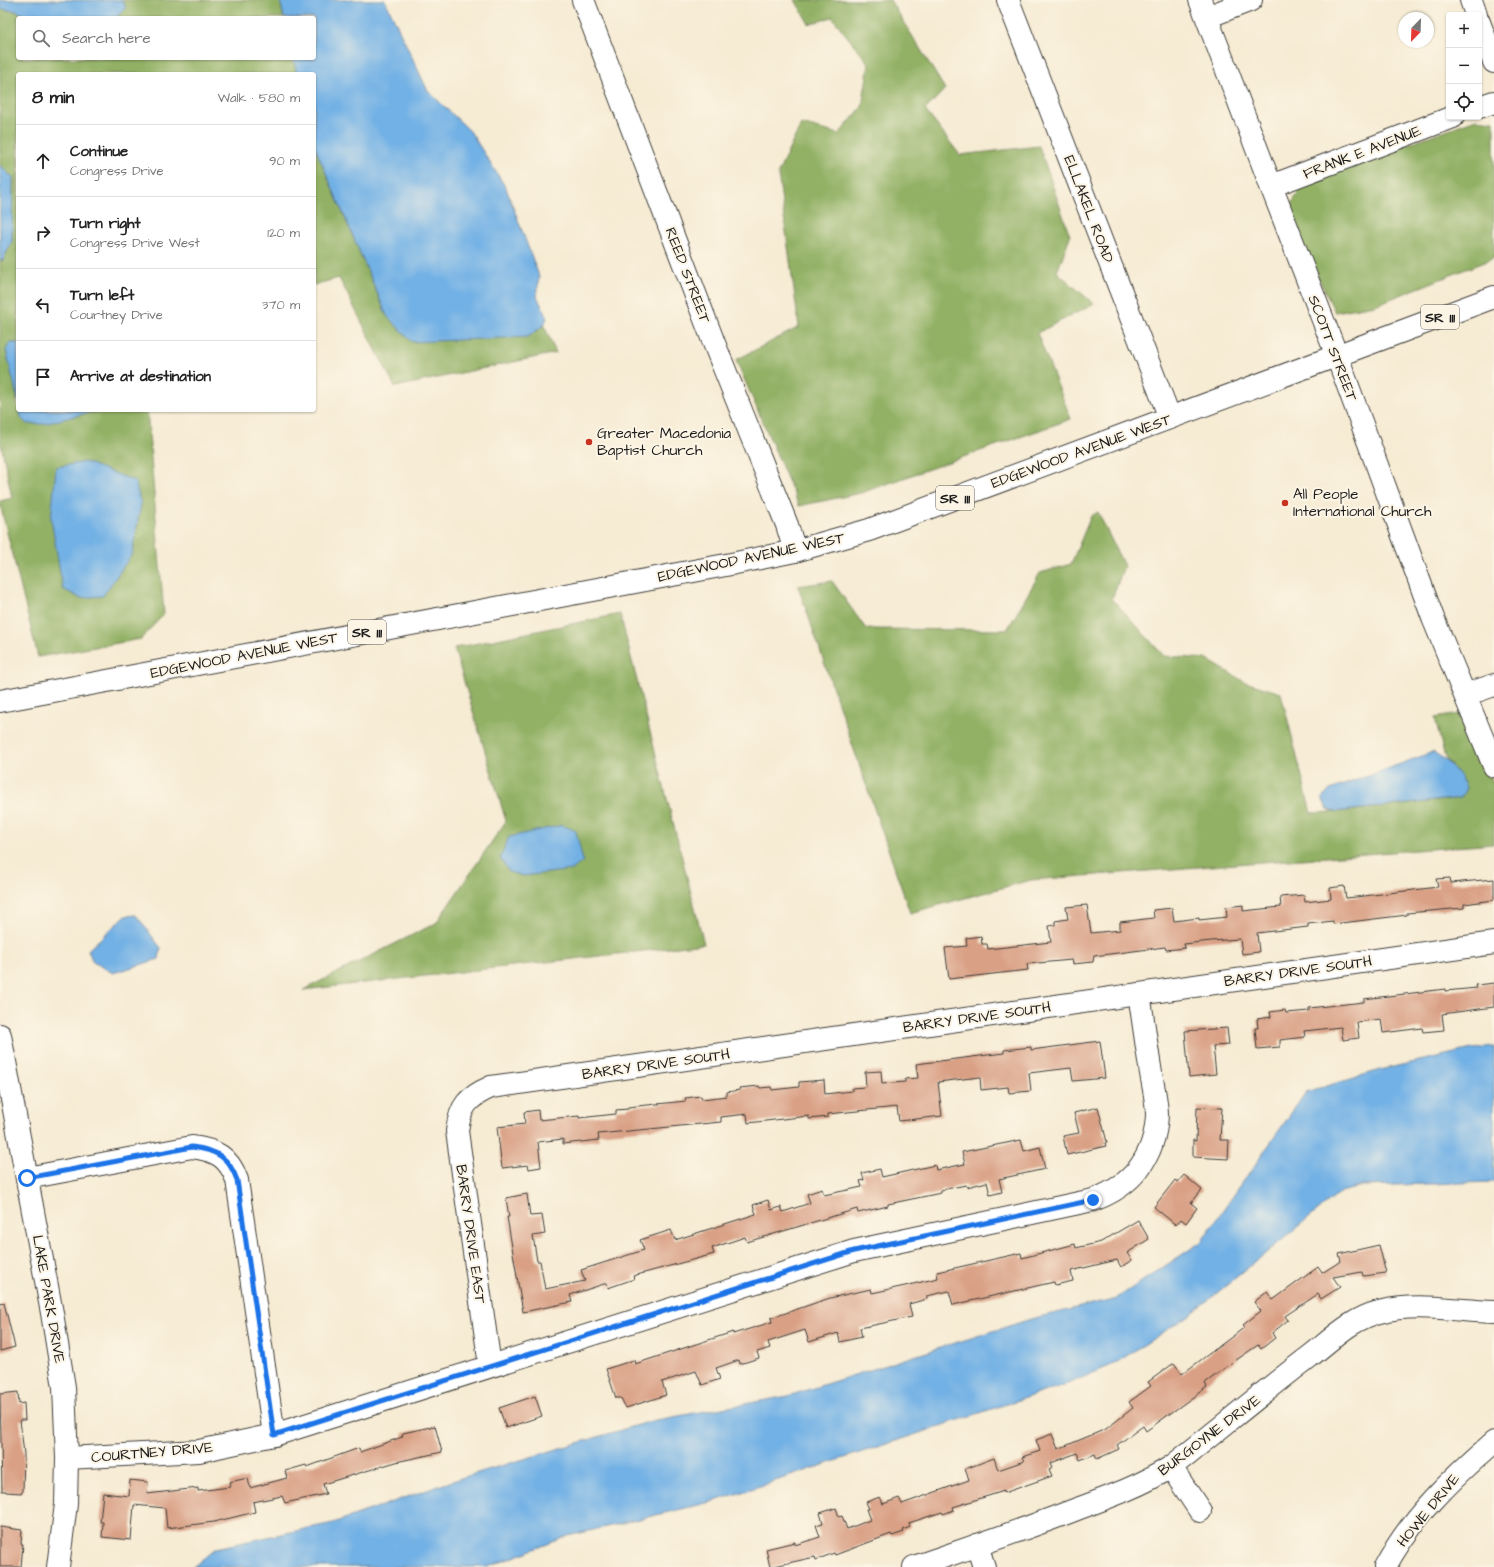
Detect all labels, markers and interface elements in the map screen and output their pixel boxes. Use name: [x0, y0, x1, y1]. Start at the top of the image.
north arrow: [1398, 12, 1434, 48]
map controls: [1446, 12, 1482, 120]
button: +: [1446, 12, 1482, 48]
search box: [16, 16, 316, 60]
icon: search: [30, 27, 52, 49]
text: Search here: [62, 28, 151, 49]
button: −: [1446, 48, 1482, 84]
button: locate: [1446, 84, 1482, 120]
text: 8 min: [32, 86, 74, 110]
text: Walk · 580 m: [218, 89, 300, 107]
street label: FRANK E AVENUE: [1300, 120, 1424, 185]
text: Continue: [70, 141, 128, 162]
icon: ahead: [32, 150, 54, 172]
text: 90 m: [269, 152, 300, 170]
street label: ELLAKEL ROAD: [1058, 152, 1119, 266]
text: Congress Drive: [70, 162, 164, 180]
text: Turn right: [70, 213, 141, 234]
icon: right: [32, 222, 54, 244]
text: 120 m: [267, 224, 300, 242]
street label: REED STREET: [660, 224, 716, 327]
text: Congress Drive West: [70, 234, 200, 252]
text: Turn left: [70, 285, 134, 306]
street label: SCOTT STREET: [1303, 292, 1363, 405]
icon: left: [32, 294, 54, 316]
text: 370 m: [262, 296, 300, 314]
road number: SR 111: [1421, 305, 1459, 329]
text: Courtney Drive: [70, 306, 163, 324]
icon: arrive: [32, 366, 54, 388]
text: Arrive at destination: [70, 366, 211, 387]
street label: EDGEWOOD AVENUE WEST: [988, 409, 1175, 494]
place label: Greater Macedonia Baptist Church: [597, 423, 731, 461]
marker: Greater Macedonia Baptist Church: [584, 437, 594, 447]
place label: All People International Church: [1293, 484, 1432, 522]
road number: SR 111: [936, 486, 974, 510]
marker: All People International Church: [1280, 498, 1290, 508]
street label: EDGEWOOD AVENUE WEST: [656, 527, 847, 588]
road number: SR 111: [348, 620, 386, 644]
street label: EDGEWOOD AVENUE WEST: [149, 627, 340, 684]
street label: BARRY DRIVE SOUTH: [1223, 951, 1373, 992]
street label: BARRY DRIVE SOUTH: [902, 997, 1052, 1038]
street label: BARRY DRIVE SOUTH: [581, 1044, 731, 1085]
street label: BARRY DRIVE EAST: [450, 1163, 491, 1306]
route start: [18, 1169, 36, 1187]
route end: [1084, 1191, 1102, 1209]
street label: LAKE PARK DRIVE: [27, 1233, 70, 1365]
street label: BURGOYNE DRIVE: [1154, 1390, 1265, 1481]
street label: COURTNEY DRIVE: [90, 1437, 214, 1468]
street label: HOWE DRIVE: [1392, 1469, 1465, 1552]

